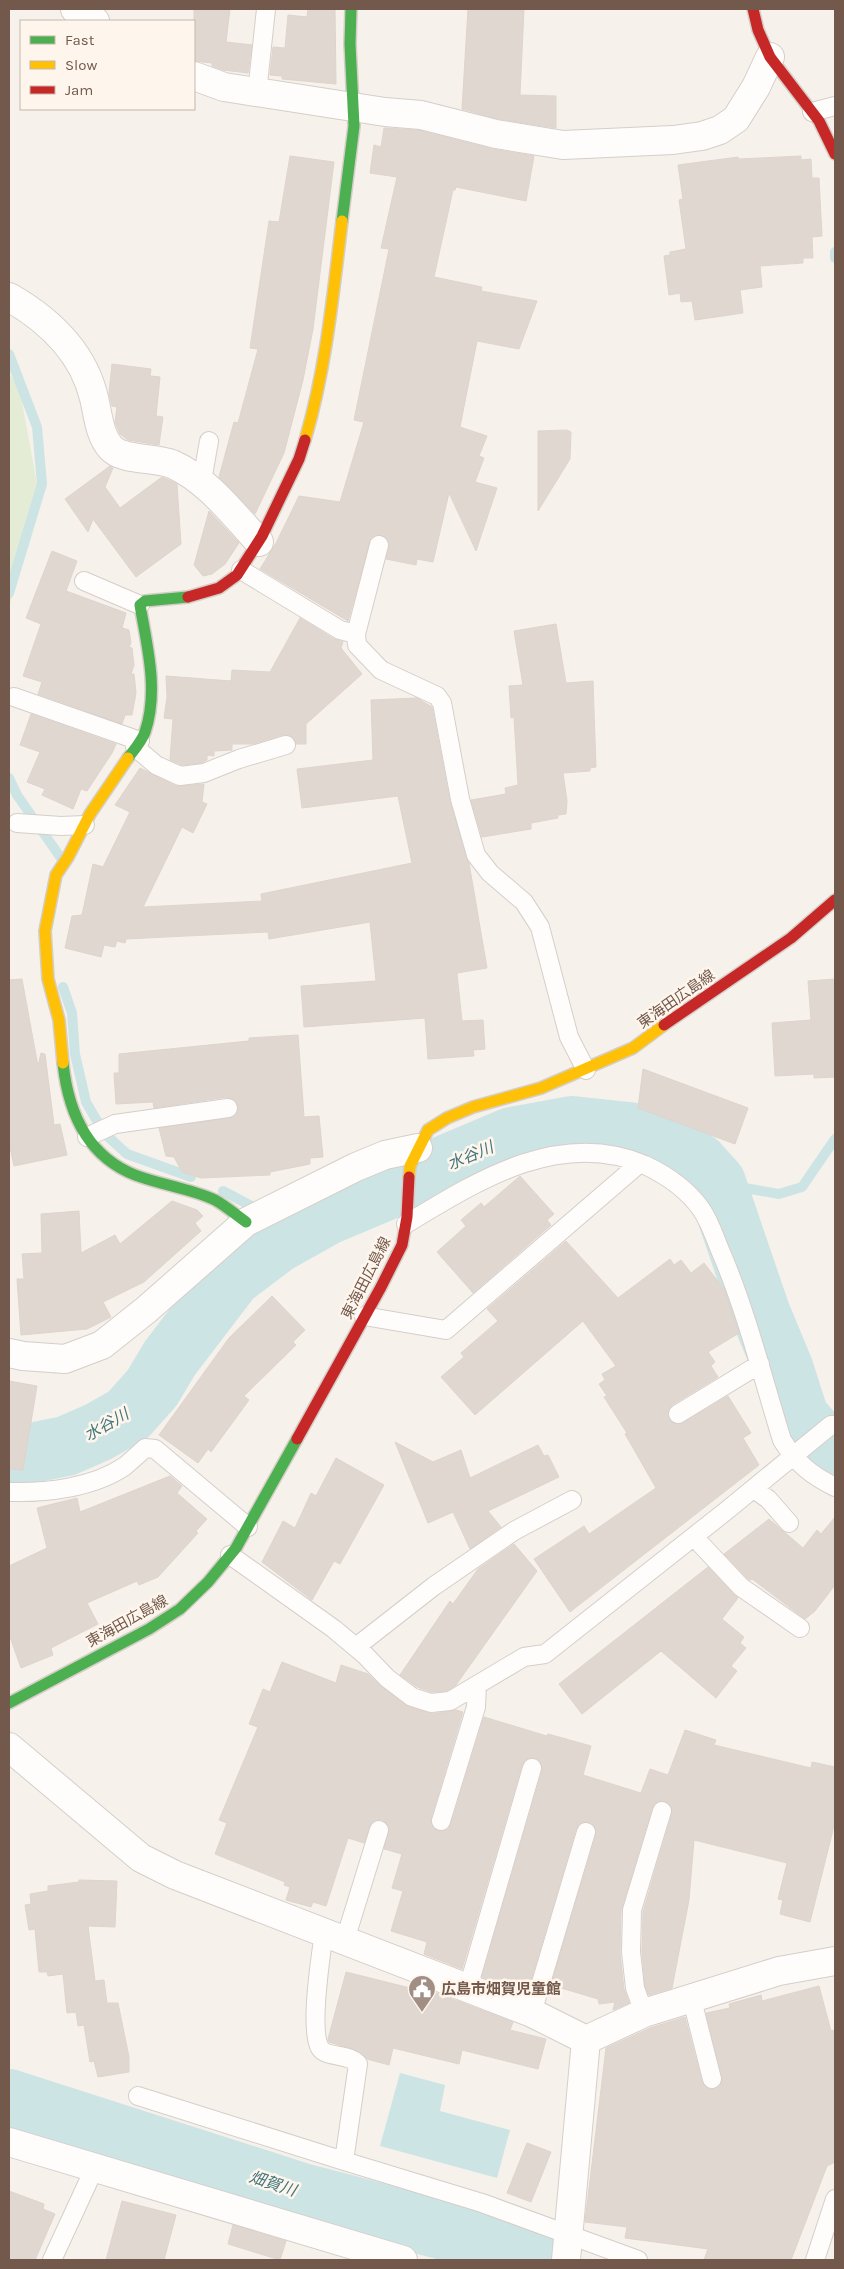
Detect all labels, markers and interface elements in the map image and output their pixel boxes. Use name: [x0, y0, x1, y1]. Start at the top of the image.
legend: [20, 20, 195, 110]
text: Fast: [65, 31, 95, 49]
text: Slow: [65, 56, 97, 74]
text: Jam: [65, 81, 93, 99]
street label: 東海田広島線: [634, 966, 718, 1032]
water label: 水谷川: [444, 1137, 498, 1174]
street label: 東海田広島線: [338, 1234, 394, 1322]
water label: 水谷川: [81, 1403, 134, 1445]
street label: 東海田広島線: [83, 1591, 171, 1651]
public building icon: 広島市畑賀児童館: [407, 1974, 437, 2013]
place label: 広島市畑賀児童館: [441, 1980, 561, 1998]
water label: 畑賀川: [247, 2167, 301, 2201]

